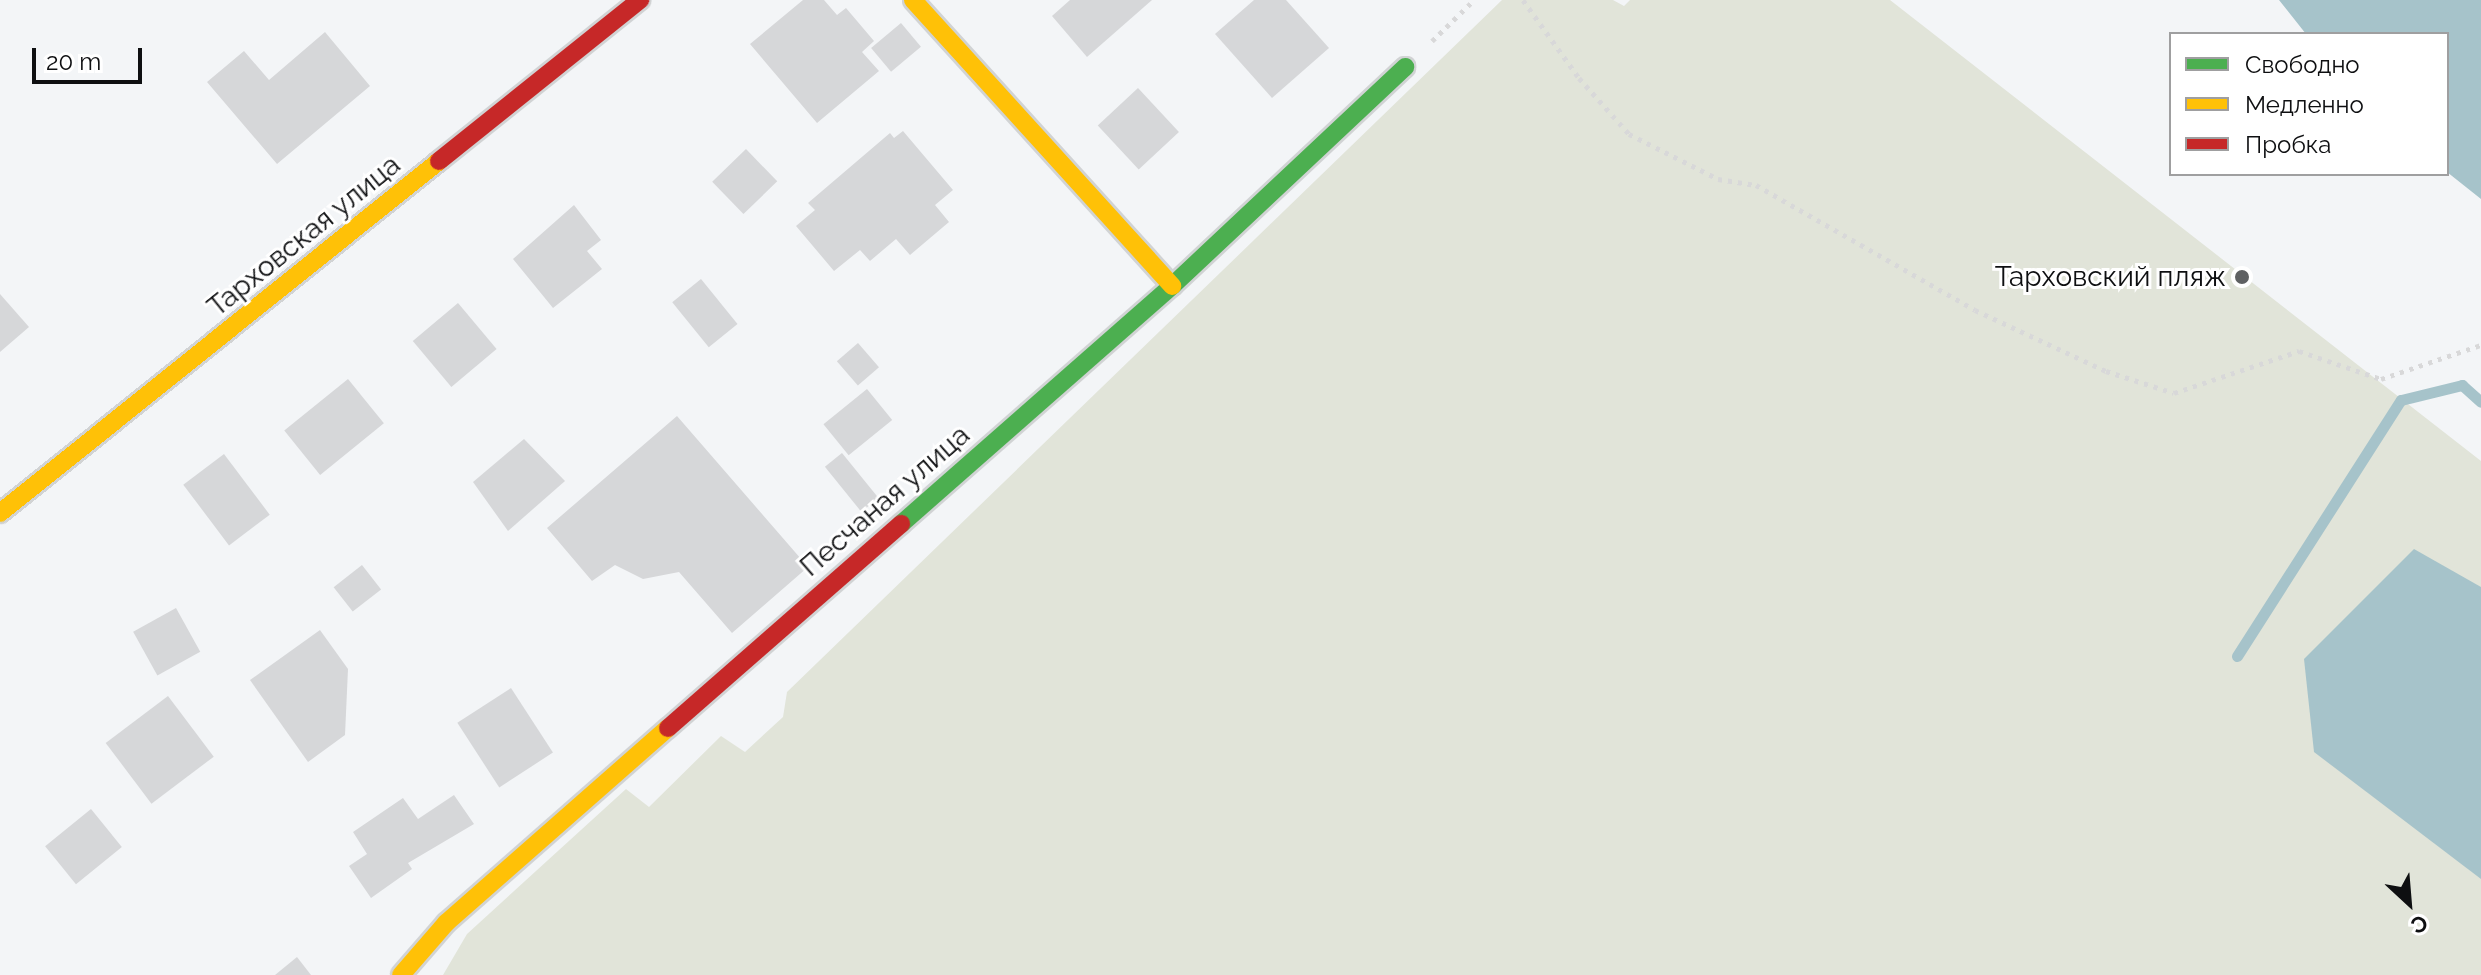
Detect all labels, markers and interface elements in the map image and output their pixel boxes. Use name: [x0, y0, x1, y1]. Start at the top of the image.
scale bar: [36, 32, 146, 82]
legend: [2169, 32, 2449, 176]
text: 20 m: [46, 47, 101, 76]
text: Свободно: [2245, 50, 2360, 79]
text: Медленно: [2245, 90, 2364, 119]
text: Пробка: [2245, 130, 2331, 159]
street label: Тарховская улица: [201, 148, 407, 324]
place label: Тарховский пляж: [1995, 260, 2226, 294]
marker: Тарховский пляж: [2233, 268, 2251, 286]
street label: Песчаная улица: [793, 418, 977, 584]
north arrow: [2369, 863, 2449, 943]
text: С: [2407, 910, 2432, 940]

